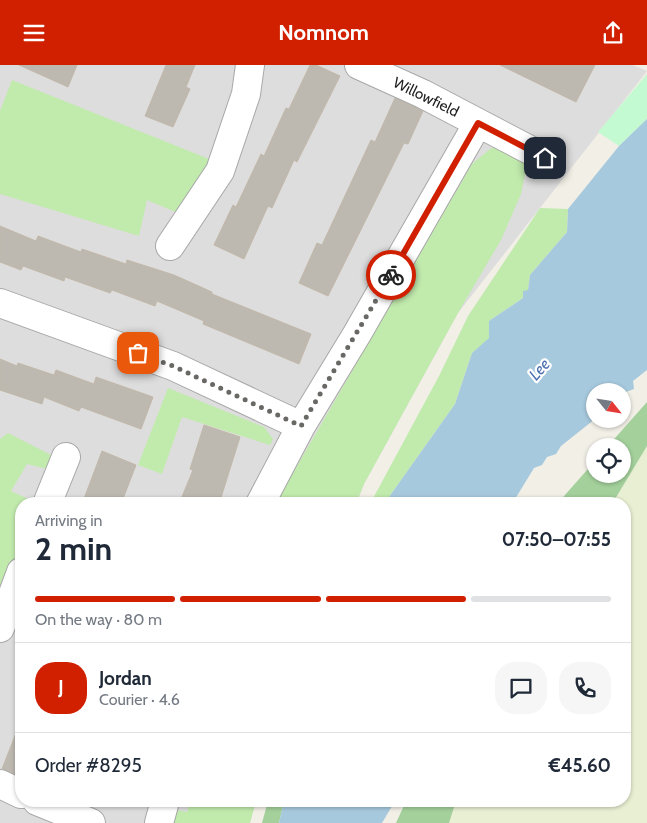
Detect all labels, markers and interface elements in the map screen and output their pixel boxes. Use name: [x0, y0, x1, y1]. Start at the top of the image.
icon: menu: [20, 19, 48, 47]
text: Nomnom: [278, 19, 369, 46]
icon: share: [599, 19, 627, 47]
street label: Willowfield: [390, 73, 462, 121]
pin: [524, 137, 566, 179]
icon: home: [531, 144, 559, 172]
courier: [366, 250, 416, 300]
icon: bike: [377, 261, 405, 289]
pin: [117, 332, 159, 374]
icon: bag: [124, 339, 152, 367]
water label: Lee: [525, 355, 554, 384]
north arrow: [586, 383, 631, 427]
map controls: [586, 383, 631, 483]
button: locate: [586, 438, 631, 483]
text: Arriving in: [35, 511, 102, 530]
text: 07:50–07:55: [502, 528, 611, 551]
text: 2 min: [35, 529, 112, 568]
text: On the way · 80 m: [35, 610, 162, 629]
button: chat: [495, 662, 547, 714]
button: phone: [559, 662, 611, 714]
text: Jordan: [99, 667, 152, 690]
text: J: [58, 676, 64, 699]
text: Courier · 4.6: [99, 690, 180, 709]
text: Order #8295: [35, 754, 142, 777]
text: €45.60: [549, 754, 611, 777]

